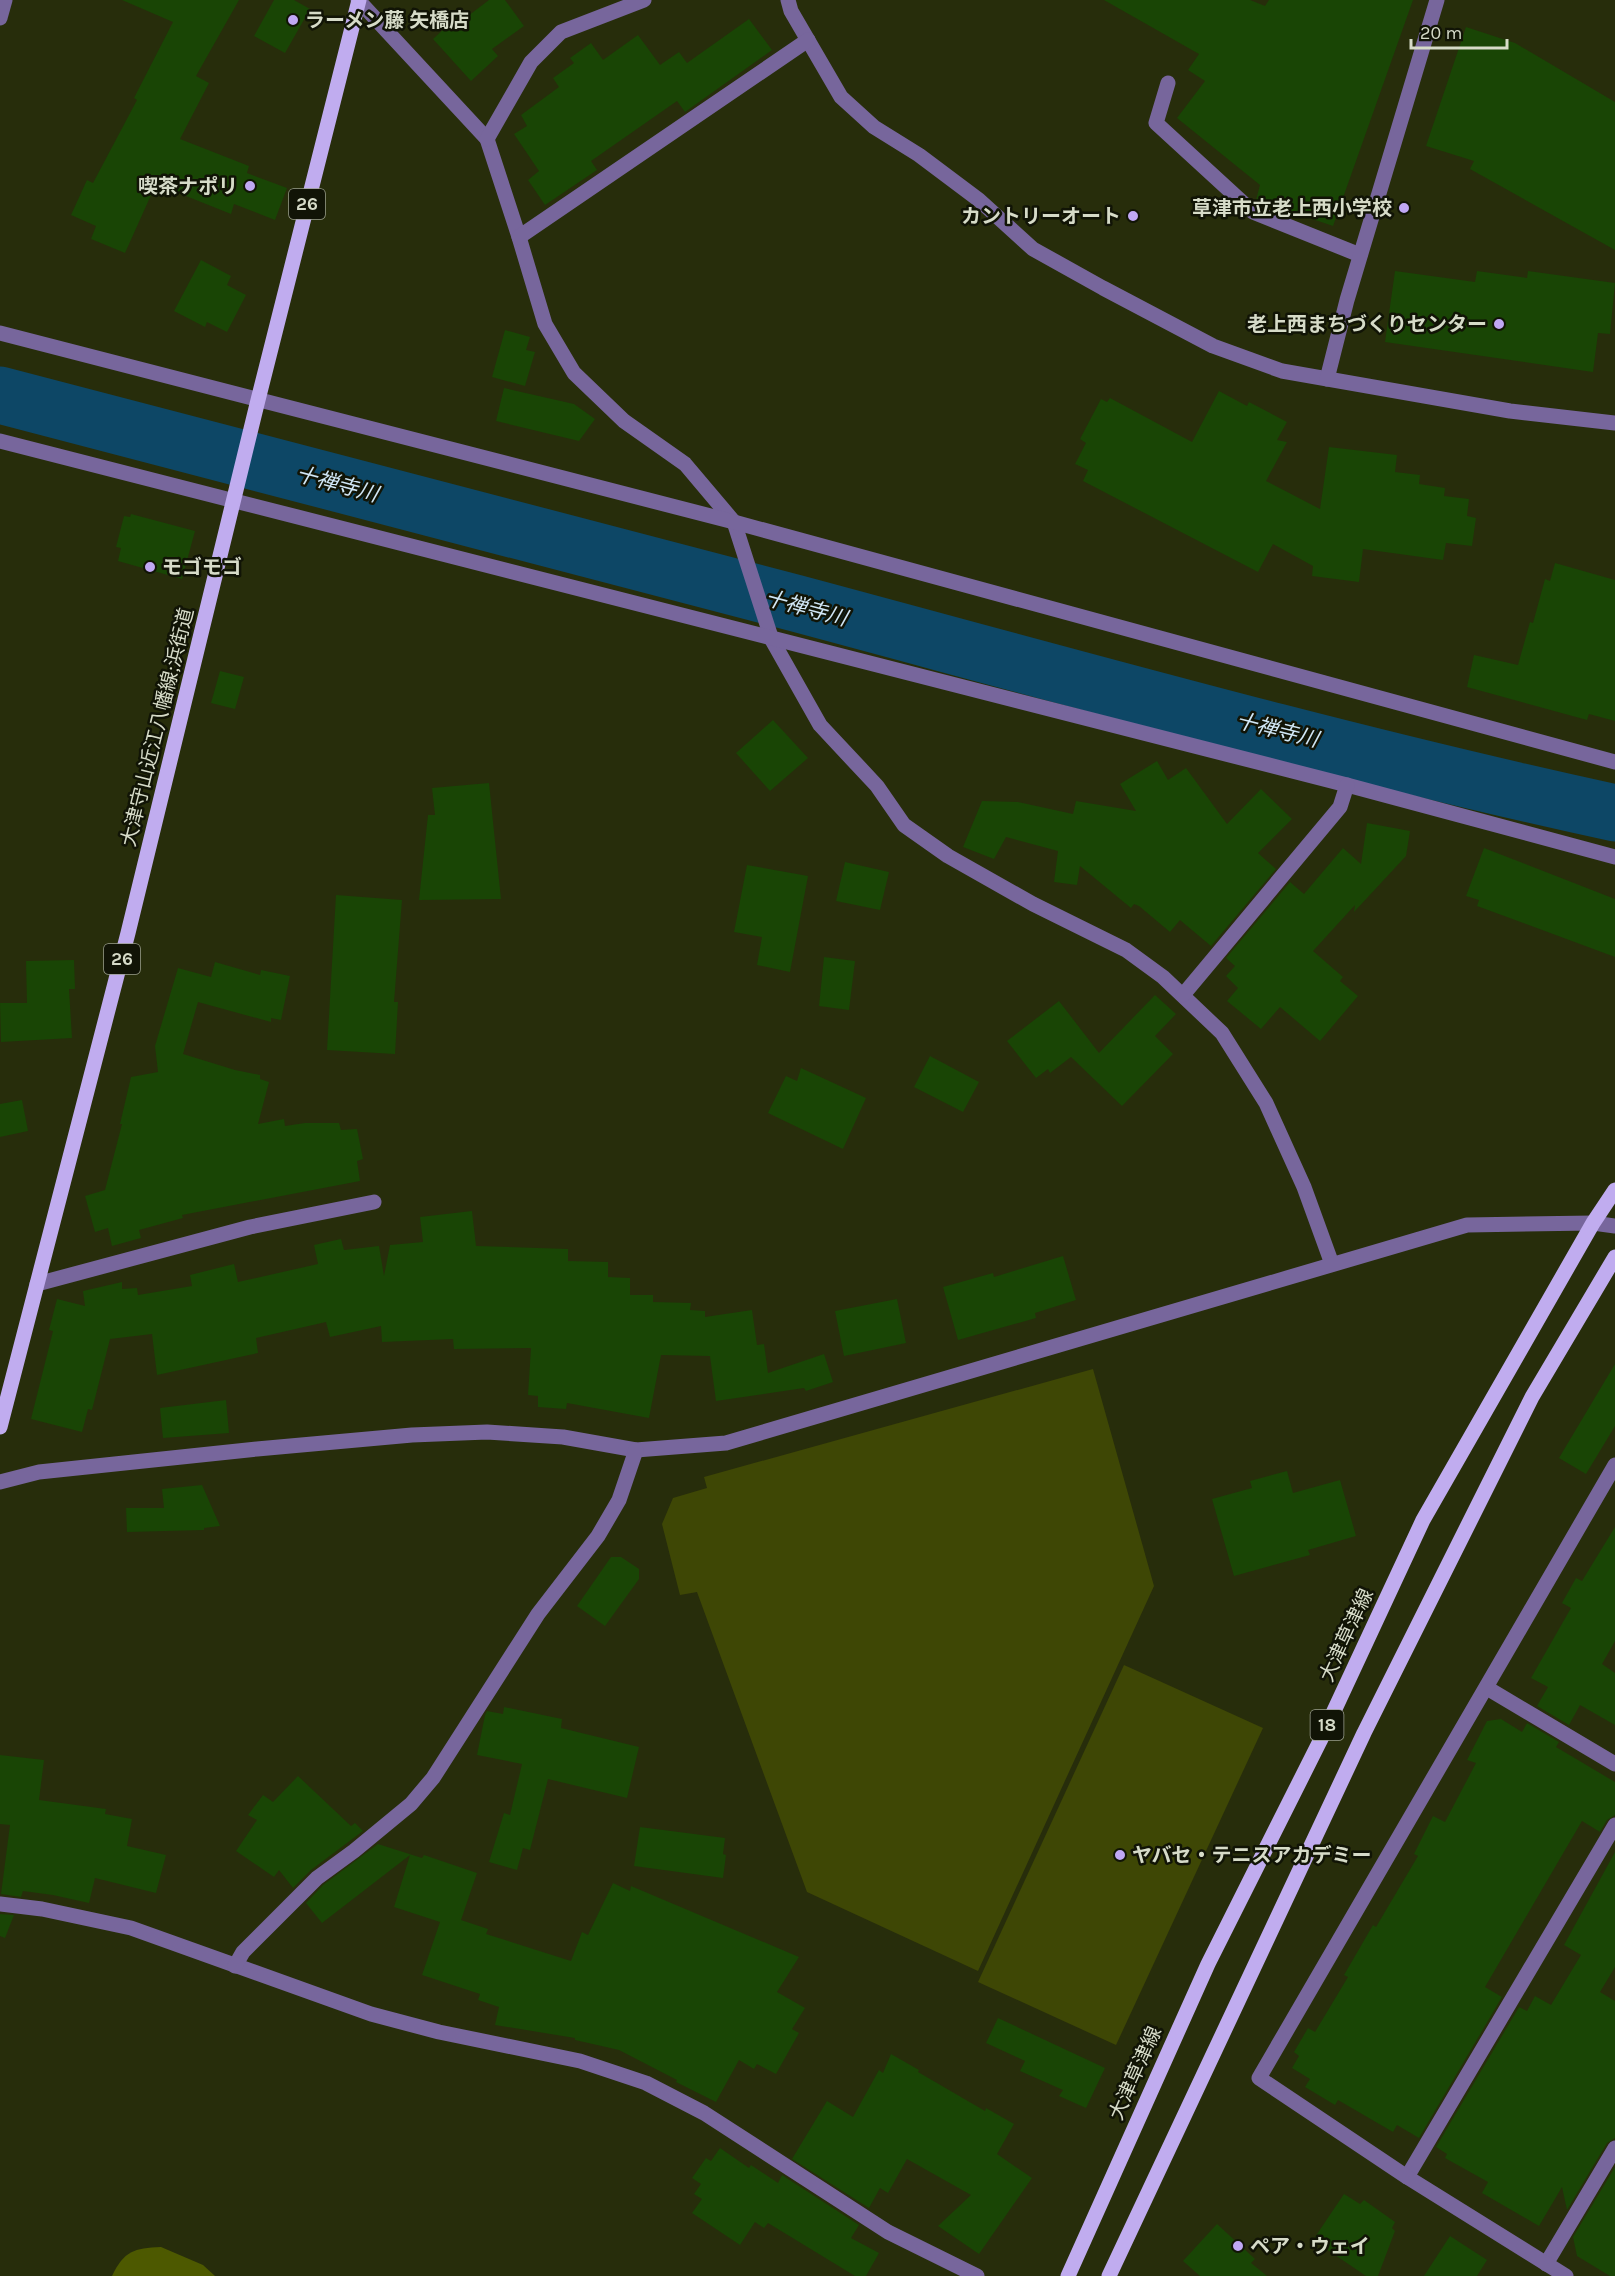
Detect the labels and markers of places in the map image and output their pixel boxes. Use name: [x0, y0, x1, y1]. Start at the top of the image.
place label: ラーメン藤 矢橋店: [305, 9, 469, 32]
marker: ラーメン藤 矢橋店: [286, 13, 300, 27]
place label: 喫茶ナポリ: [138, 175, 238, 198]
marker: 喫茶ナポリ: [243, 179, 257, 193]
place label: 草津市立老上西小学校: [1192, 197, 1392, 220]
marker: 草津市立老上西小学校: [1397, 201, 1411, 215]
place label: カントリーオート: [961, 205, 1121, 228]
marker: カントリーオート: [1126, 209, 1140, 223]
place label: 老上西まちづくりセンター: [1247, 313, 1487, 336]
marker: 老上西まちづくりセンター: [1492, 317, 1506, 331]
place label: モゴモゴ: [162, 556, 242, 579]
marker: モゴモゴ: [143, 560, 157, 574]
place label: ヤバセ・テニスアカデミー: [1132, 1844, 1372, 1867]
marker: ヤバセ・テニスアカデミー: [1113, 1848, 1127, 1862]
place label: ペア・ウェイ: [1250, 2235, 1370, 2258]
marker: ペア・ウェイ: [1231, 2239, 1245, 2253]

